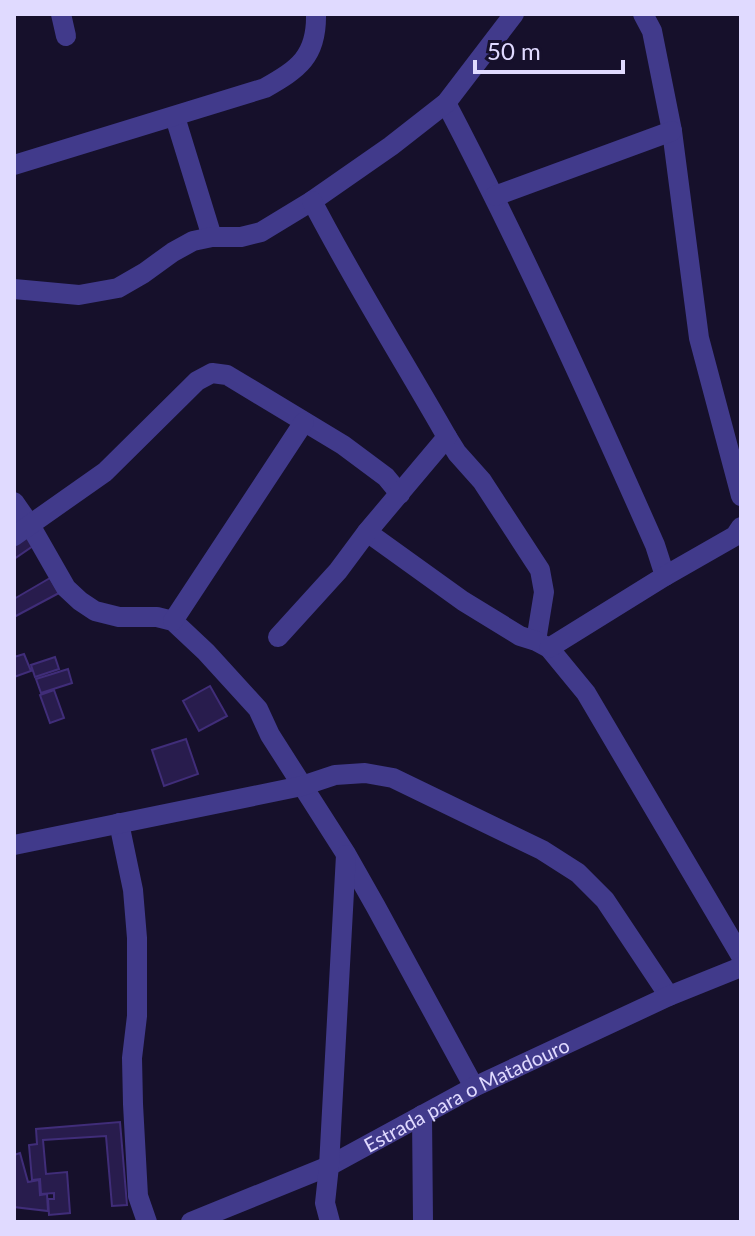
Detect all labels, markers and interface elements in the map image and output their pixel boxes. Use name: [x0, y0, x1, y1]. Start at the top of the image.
scale bar: [475, 24, 623, 74]
text: 50 m: [487, 36, 541, 65]
street label: Estrada para o Matadouro: [360, 1032, 573, 1157]

